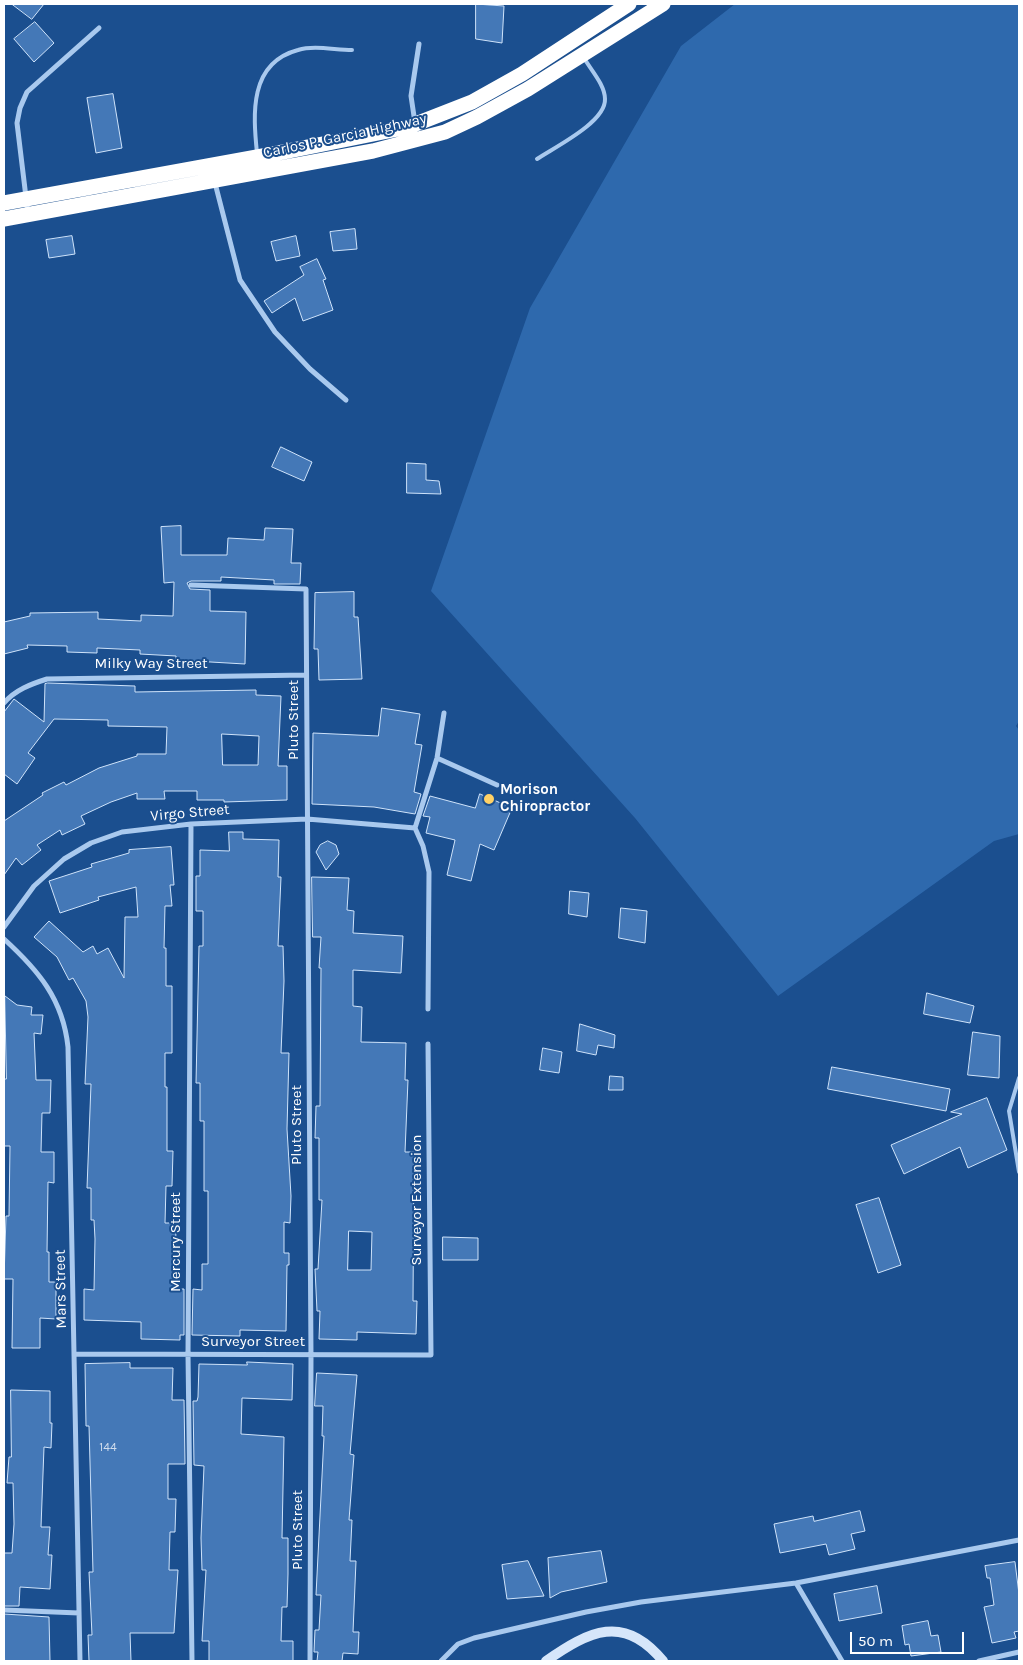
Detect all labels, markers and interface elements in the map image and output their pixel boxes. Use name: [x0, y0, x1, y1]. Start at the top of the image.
street label: Carlos P. Garcia Highway: [262, 110, 428, 162]
street label: Milky Way Street: [94, 655, 208, 673]
street label: Pluto Street: [285, 680, 303, 760]
place label: Morison Chiropractor: [500, 781, 590, 816]
marker: Morison Chiropractor: [482, 792, 496, 806]
street label: Virgo Street: [150, 801, 230, 825]
street label: Pluto Street: [288, 1085, 306, 1165]
street label: Surveyor Extension: [408, 1134, 426, 1266]
street label: Mercury Street: [167, 1192, 185, 1292]
street label: Mars Street: [51, 1249, 71, 1329]
street label: Surveyor Street: [201, 1333, 305, 1351]
house number: 144: [99, 1441, 117, 1455]
street label: Pluto Street: [289, 1490, 307, 1570]
scale bar: [853, 1622, 967, 1654]
text: 50 m: [858, 1632, 893, 1650]

